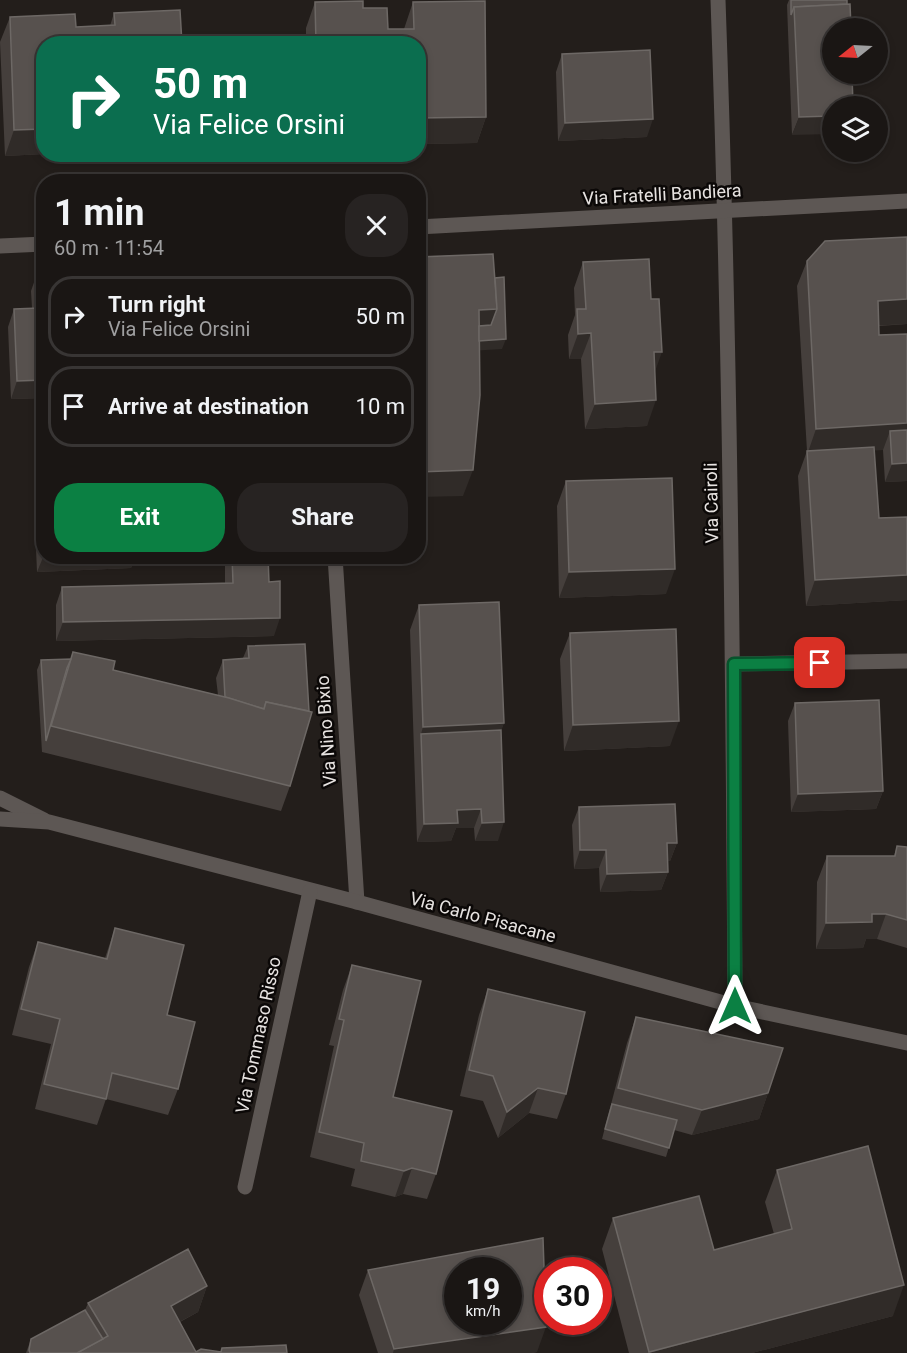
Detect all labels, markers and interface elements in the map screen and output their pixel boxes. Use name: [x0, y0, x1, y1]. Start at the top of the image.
north arrow: [822, 18, 888, 84]
map controls: [822, 18, 888, 162]
text: 50 m: [153, 59, 248, 108]
icon: right: [54, 60, 132, 138]
button: layers: [822, 96, 888, 162]
text: Via Felice Orsini: [153, 109, 345, 141]
street label: Via Fratelli Bandiera: [582, 179, 742, 209]
text: 1 min: [54, 192, 145, 234]
button: close: [345, 194, 408, 257]
text: 60 m · 11:54: [54, 236, 164, 260]
text: Turn right: [108, 292, 205, 317]
icon: right: [57, 300, 90, 333]
text: 50 m: [356, 304, 405, 329]
text: Via Felice Orsini: [108, 317, 250, 341]
icon: arrive: [57, 390, 90, 423]
text: Arrive at destination: [108, 394, 309, 419]
text: 10 m: [356, 394, 405, 419]
street label: Via Cairoli: [700, 462, 722, 544]
button: Exit: [54, 483, 225, 552]
button: Share: [237, 483, 408, 552]
pin: [794, 637, 845, 688]
icon: arrive: [803, 646, 836, 679]
street label: Via Nino Bixio: [312, 675, 340, 787]
street label: Via Carlo Pisacane: [408, 887, 558, 947]
street label: Via Tommaso Risso: [231, 955, 285, 1115]
position arrow: [703, 974, 767, 1038]
speed limit sign: 30: [534, 1257, 612, 1335]
text: 19: [466, 1271, 500, 1306]
text: km/h: [465, 1302, 501, 1320]

